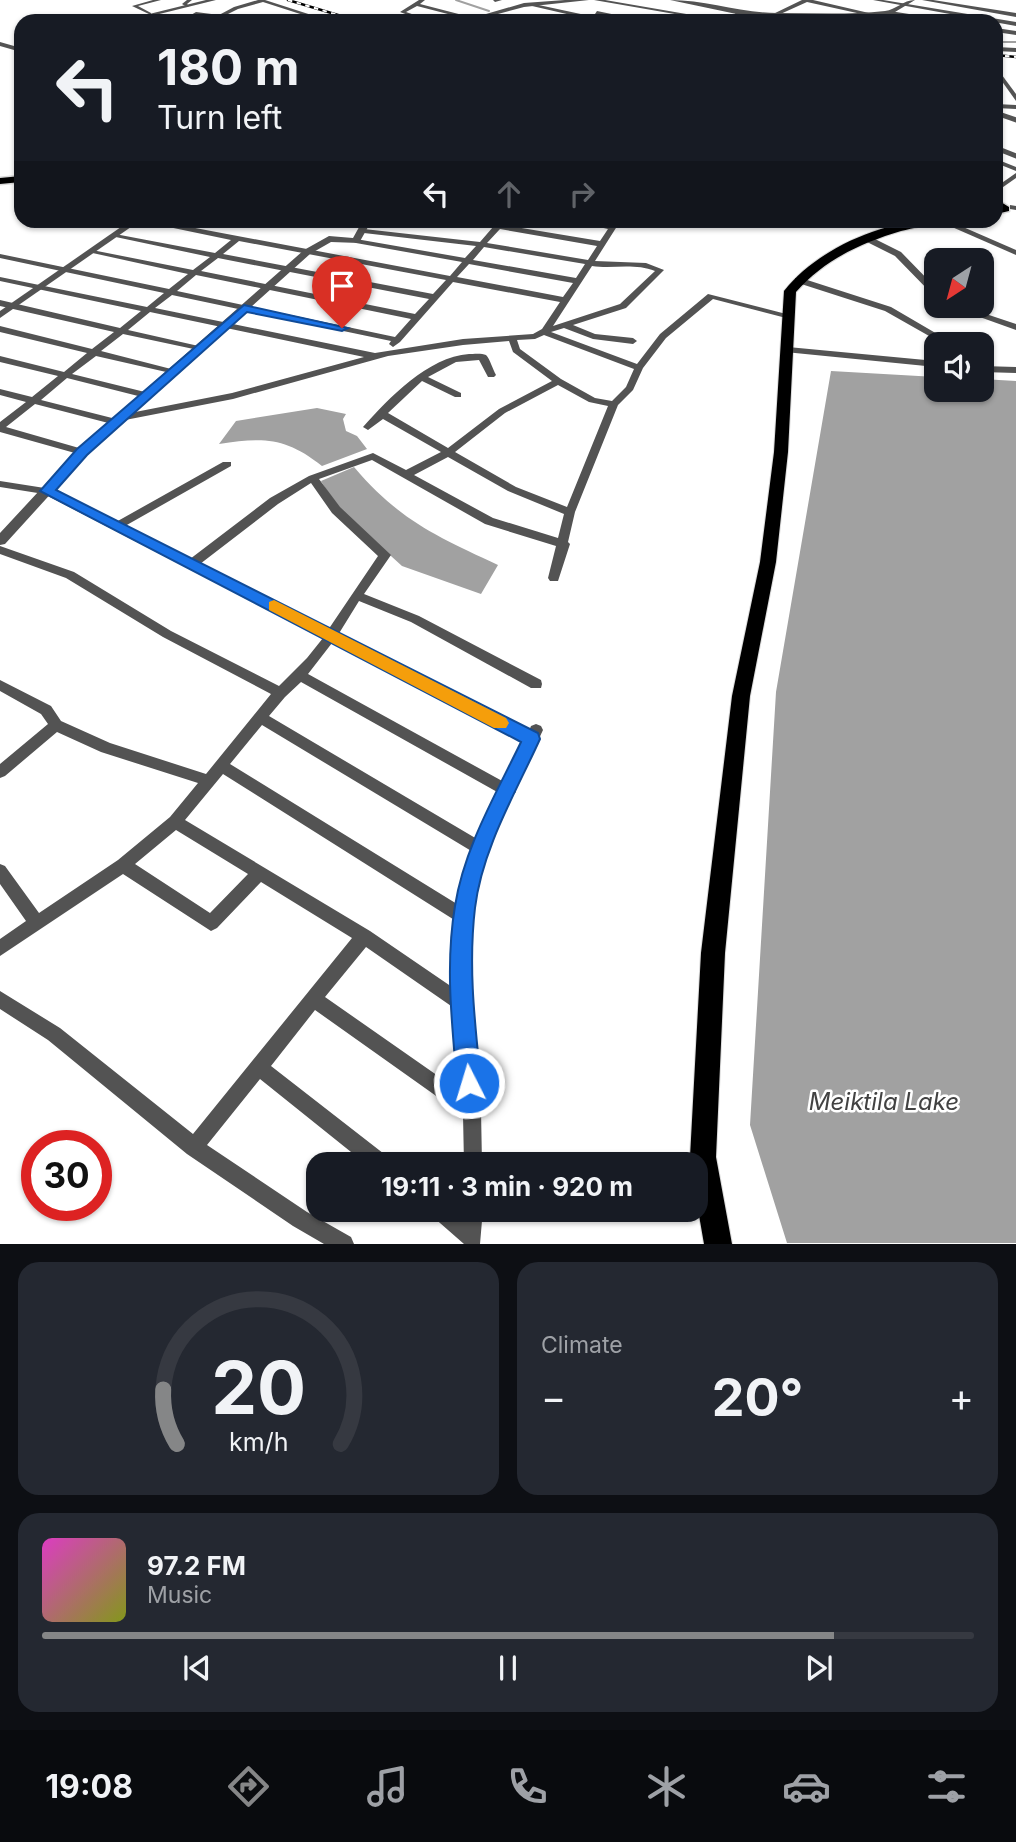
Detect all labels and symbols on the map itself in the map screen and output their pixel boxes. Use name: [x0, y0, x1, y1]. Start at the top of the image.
north arrow: [924, 248, 994, 318]
pin: [312, 256, 372, 328]
position arrow: [432, 1046, 506, 1120]
water label: Meiktila Lake: [809, 1087, 959, 1116]
speed limit sign: 30: [21, 1130, 112, 1221]

